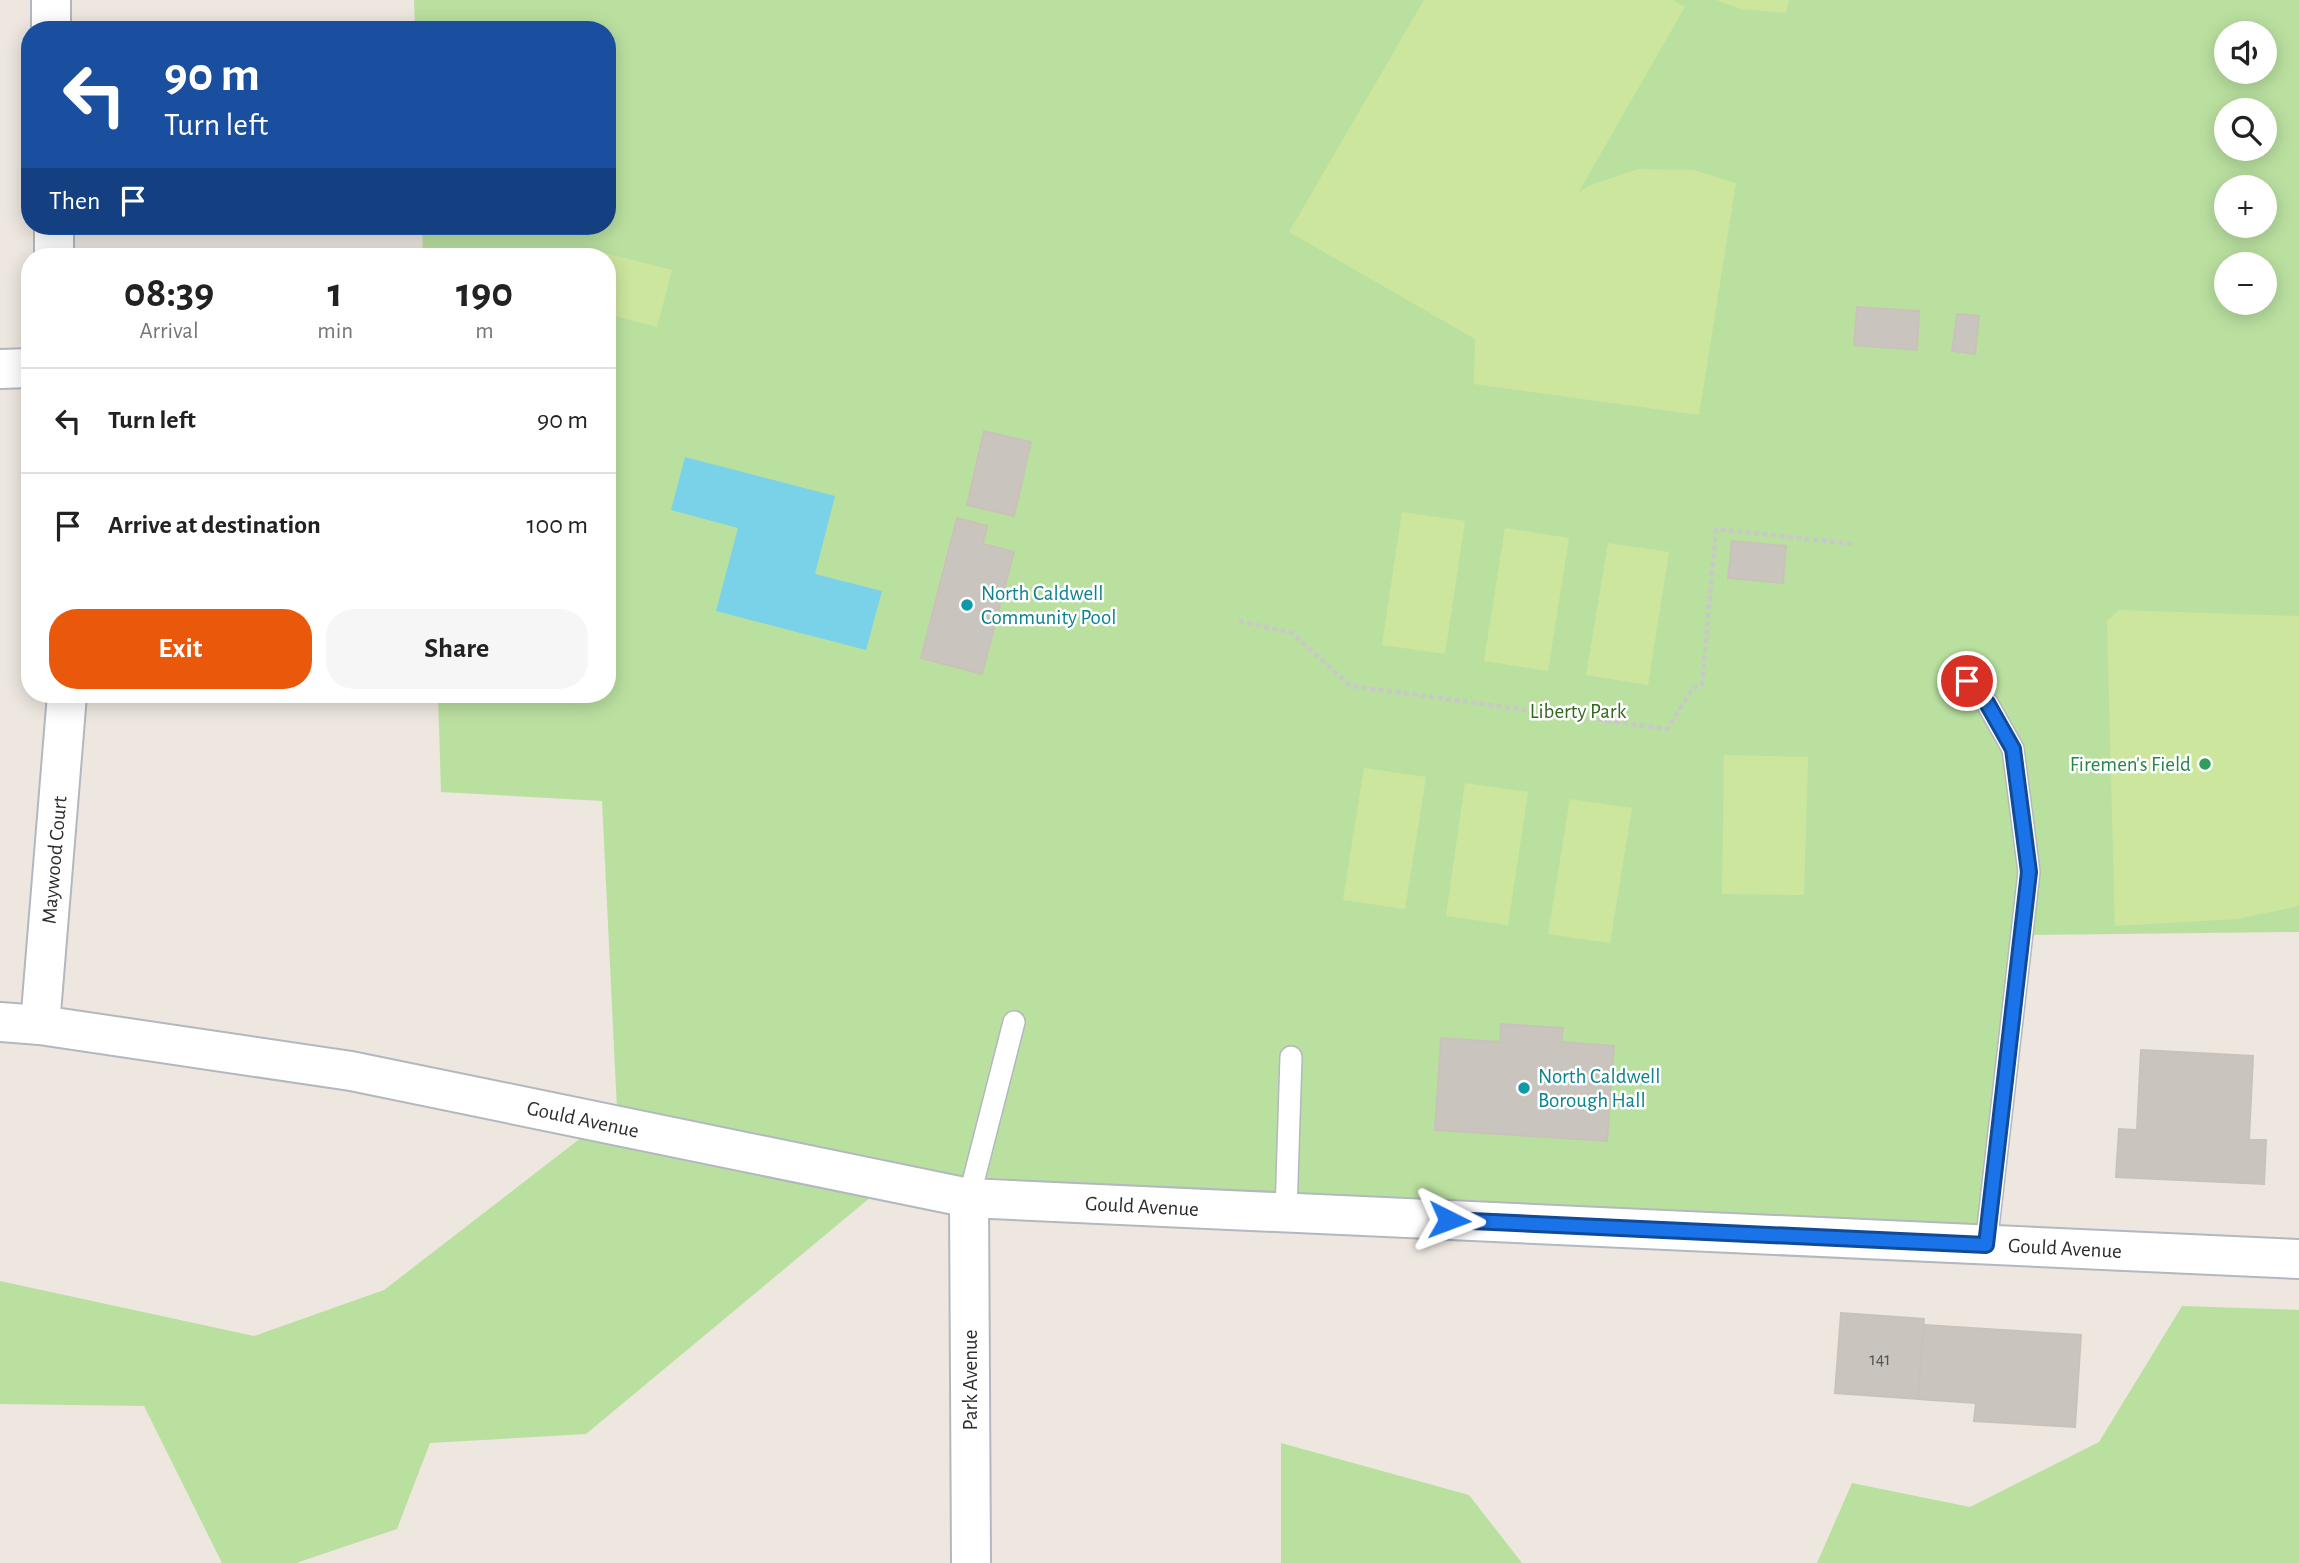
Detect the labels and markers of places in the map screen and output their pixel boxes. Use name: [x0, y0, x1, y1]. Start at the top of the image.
place label: North Caldwell Community Pool: [981, 583, 1116, 628]
marker: North Caldwell Community Pool: [959, 597, 975, 613]
pin: [1937, 651, 1997, 711]
place label: Firemen's Field: [2070, 754, 2191, 775]
marker: Firemen's Field: [2197, 756, 2213, 772]
place label: North Caldwell Borough Hall: [1538, 1066, 1660, 1111]
marker: North Caldwell Borough Hall: [1516, 1080, 1532, 1096]

